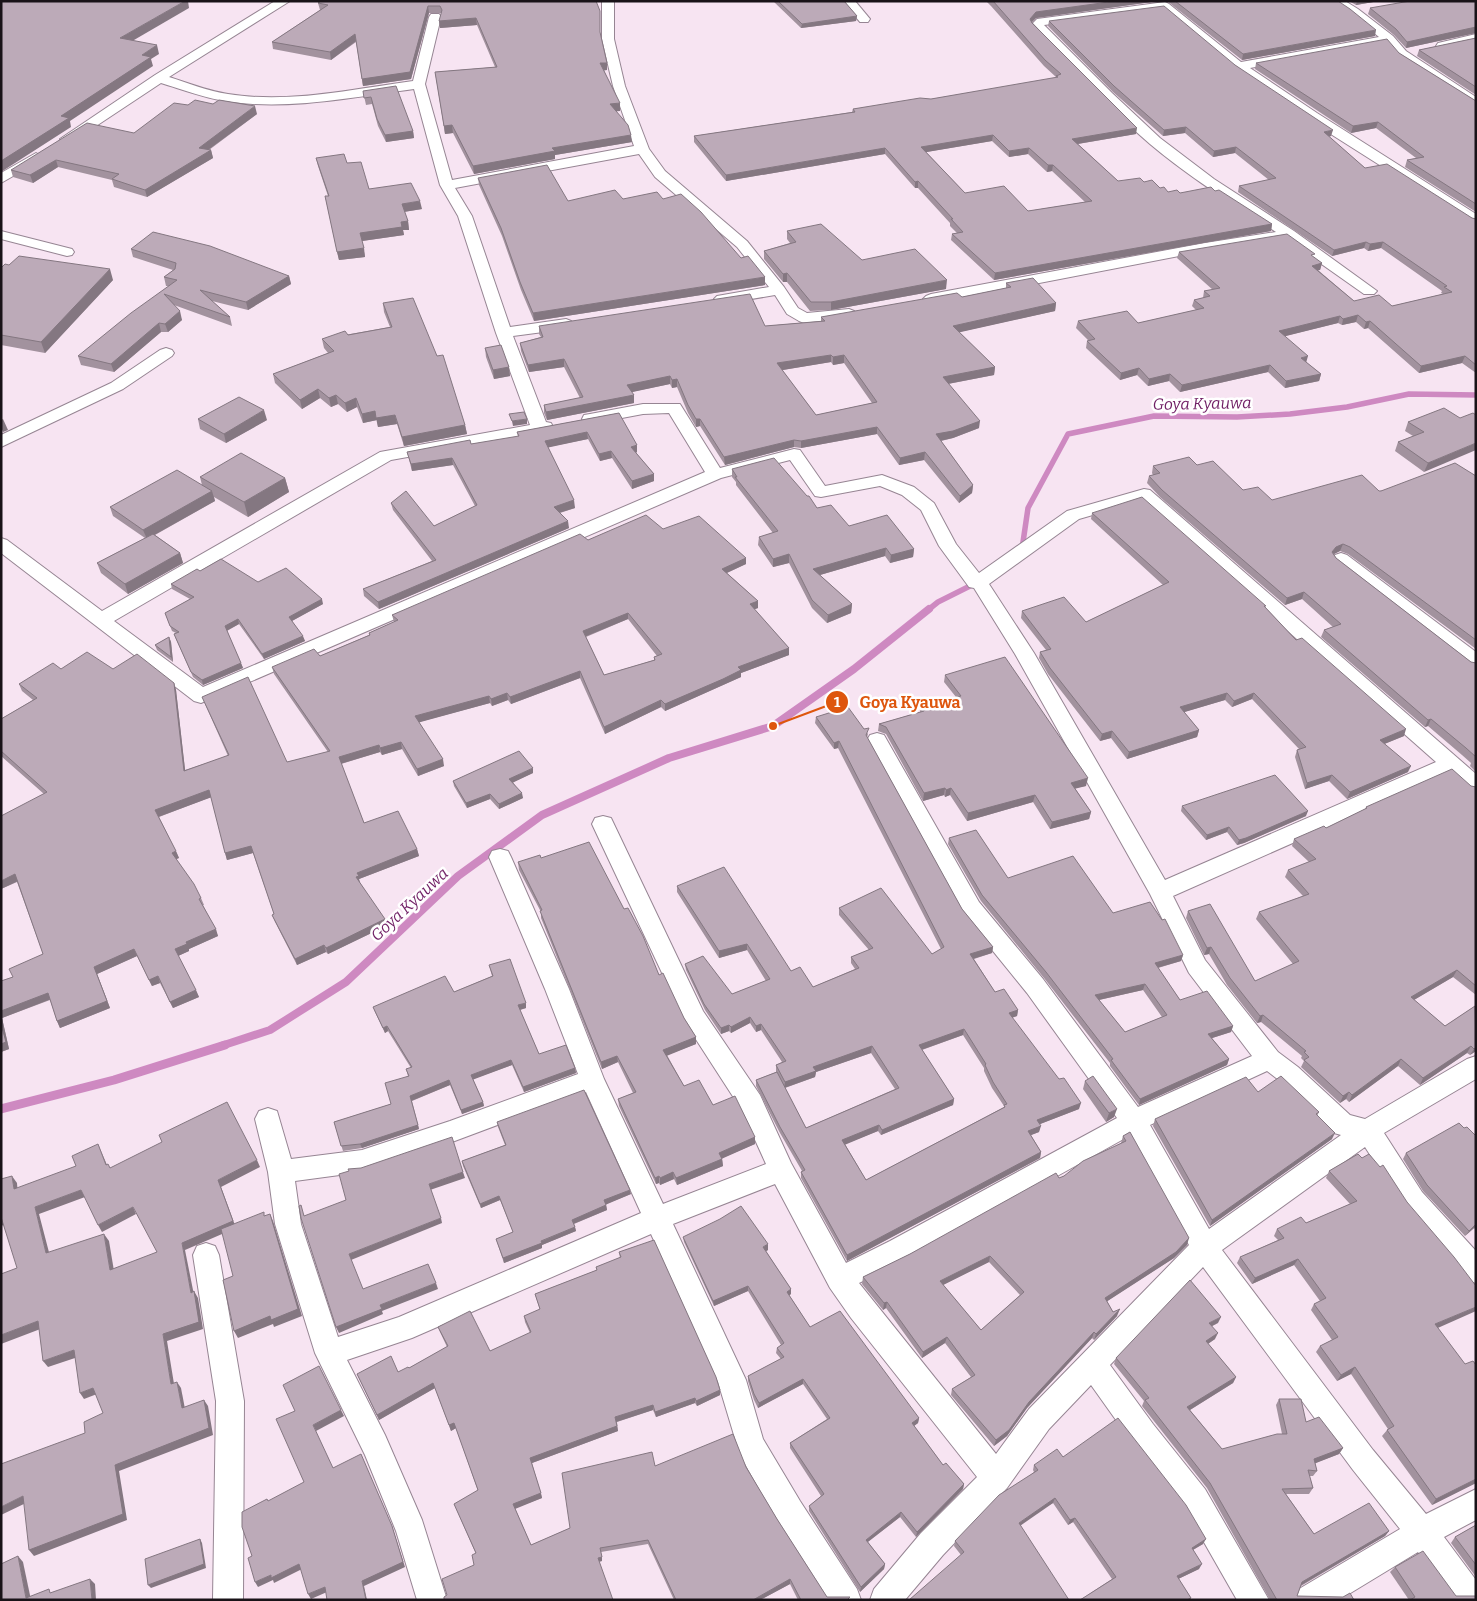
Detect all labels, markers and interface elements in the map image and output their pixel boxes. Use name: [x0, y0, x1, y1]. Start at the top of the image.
water label: Goya Kyauwa: [1152, 393, 1252, 414]
callout: Goya Kyauwa: [824, 687, 970, 718]
text: 1: [834, 693, 841, 711]
text: Goya Kyauwa: [859, 693, 961, 712]
water label: Goya Kyauwa: [367, 864, 452, 945]

